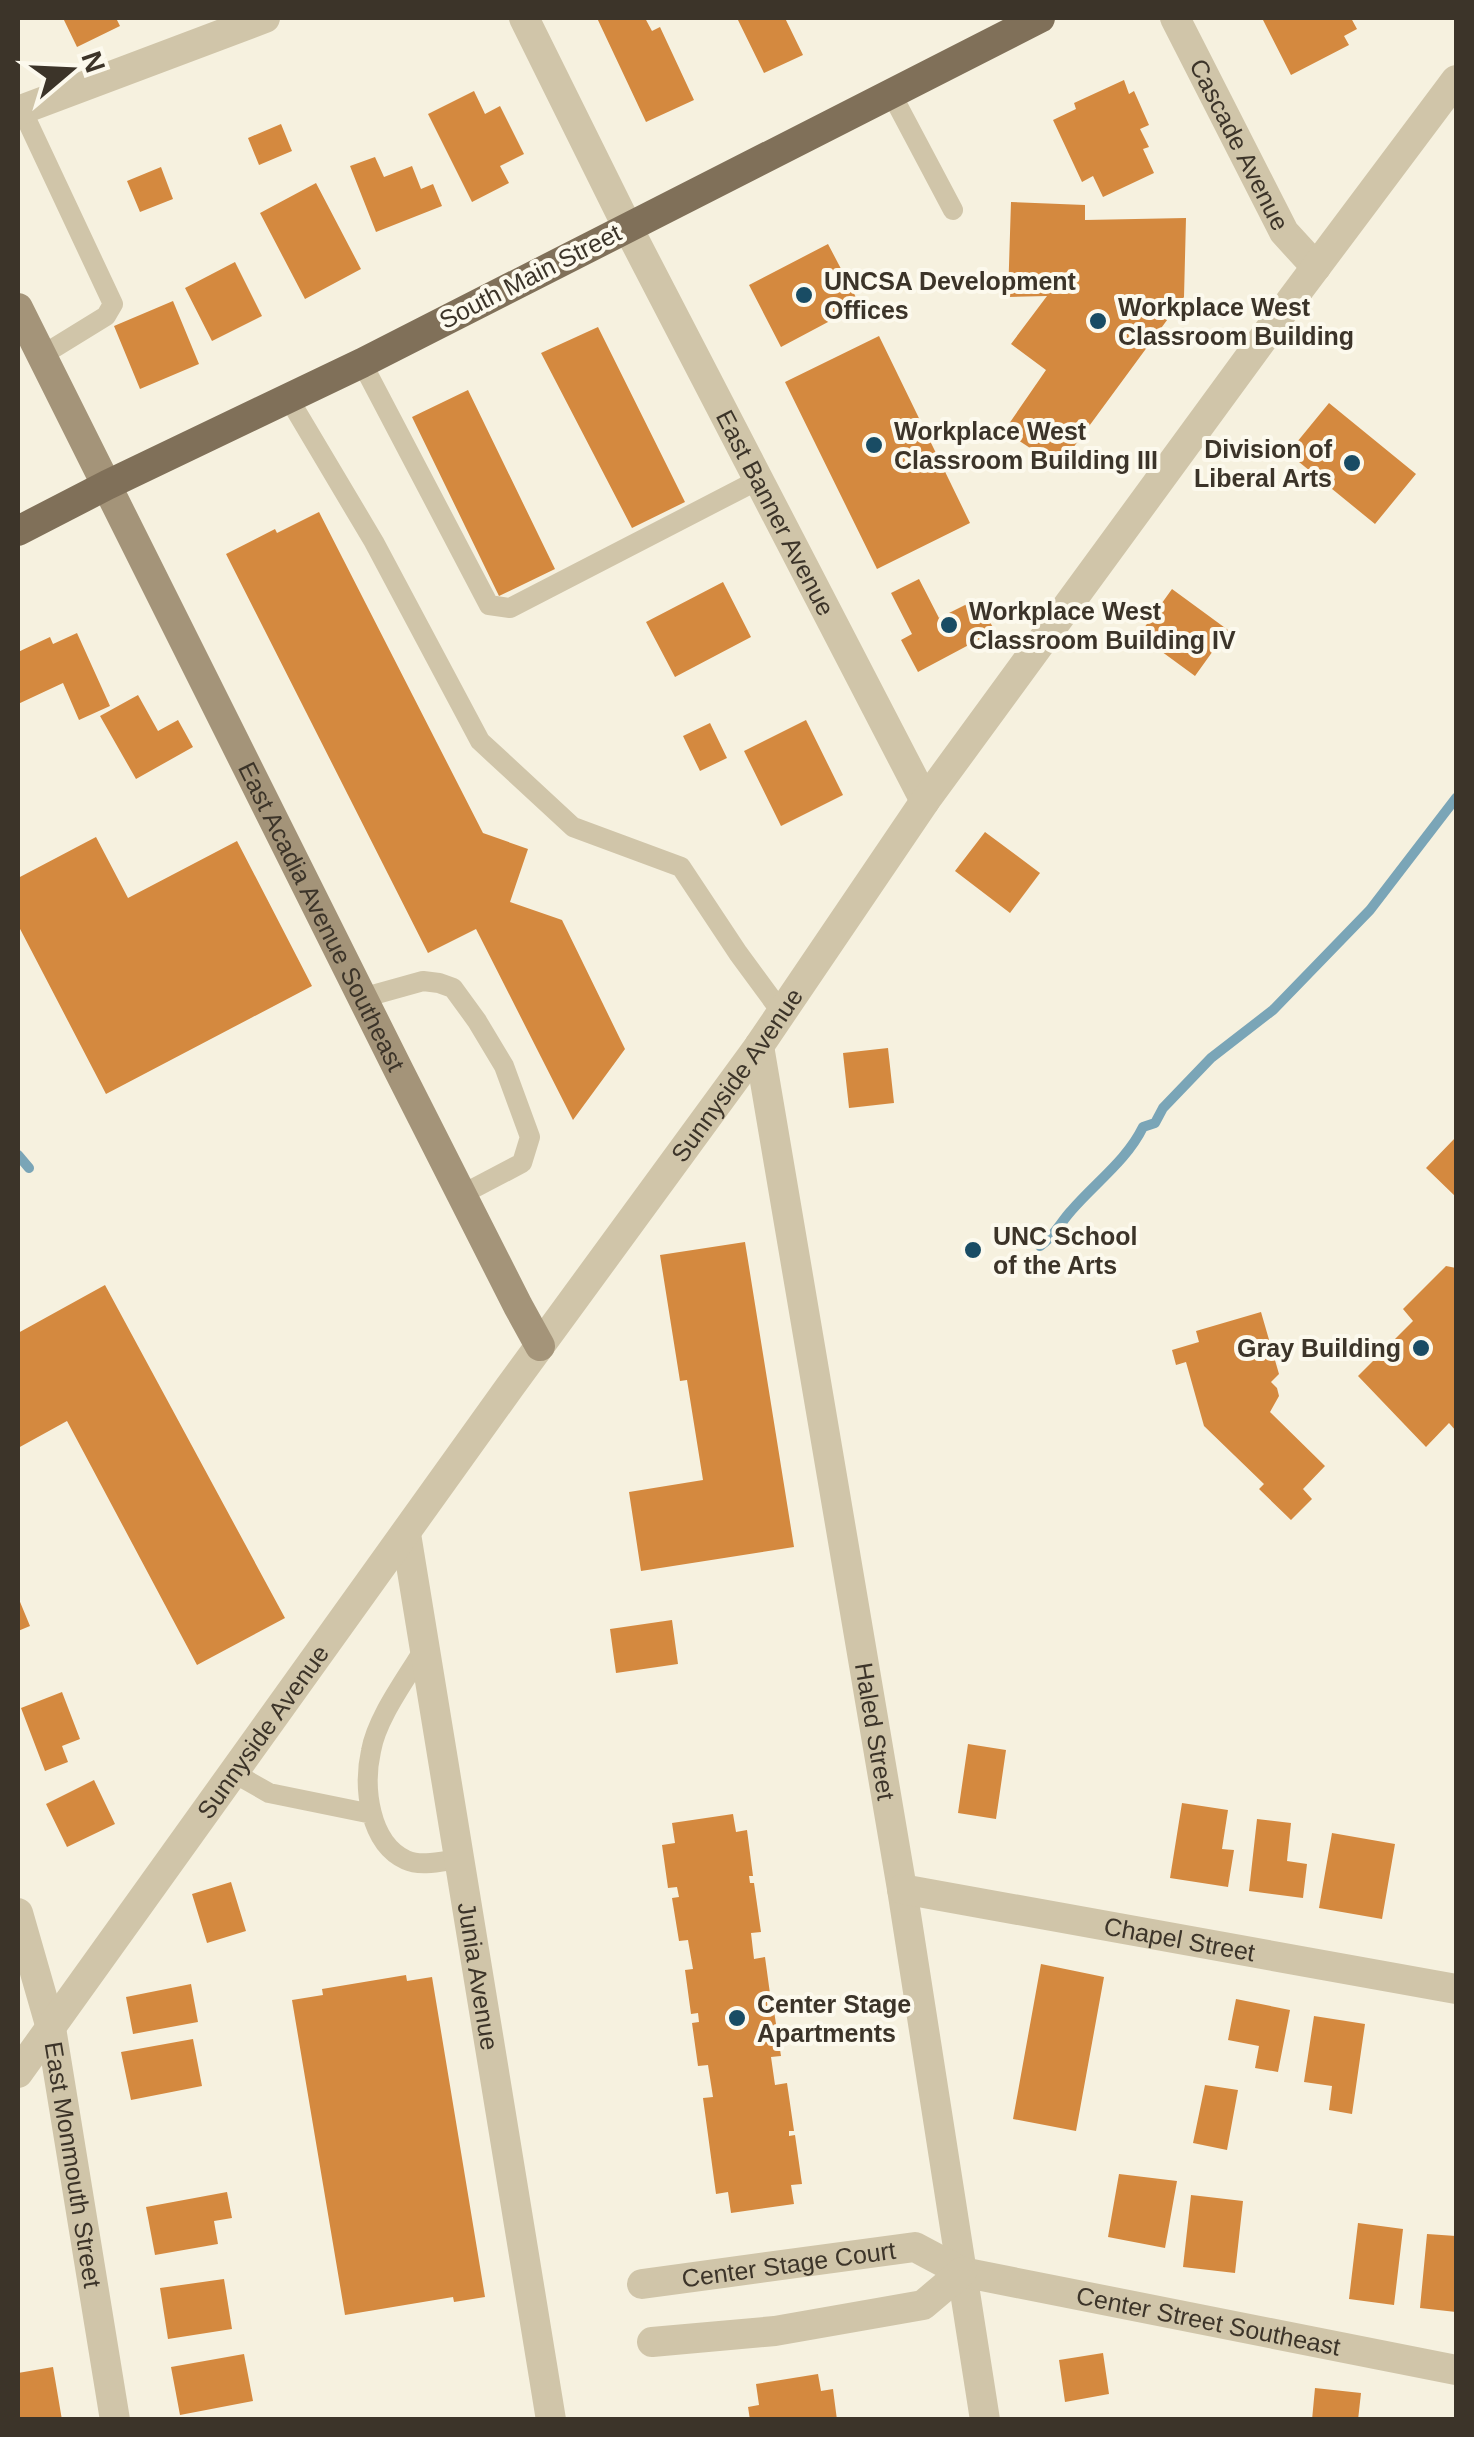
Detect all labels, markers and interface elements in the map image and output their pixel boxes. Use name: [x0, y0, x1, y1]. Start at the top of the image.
north arrow: [20, 20, 120, 120]
text: N: [75, 47, 111, 77]
street label: Cascade Avenue: [1184, 54, 1295, 235]
street label: South Main Street: [434, 218, 626, 334]
place label: UNCSA Development Offices: [824, 267, 1077, 324]
marker: UNCSA Development Offices: [793, 284, 815, 306]
place label: Workplace West Classroom Building: [1118, 293, 1354, 350]
marker: Workplace West Classroom Building: [1087, 310, 1109, 332]
street label: East Banner Avenue: [711, 405, 840, 620]
place label: Workplace West Classroom Building III: [894, 417, 1158, 474]
marker: Workplace West Classroom Building III: [863, 434, 885, 456]
place label: Division of Liberal Arts: [1194, 435, 1333, 492]
marker: Division of Liberal Arts: [1341, 452, 1363, 474]
place label: Workplace West Classroom Building IV: [969, 597, 1236, 654]
marker: Workplace West Classroom Building IV: [938, 614, 960, 636]
street label: East Acadia Avenue Southeast: [233, 757, 411, 1075]
street label: Sunnyside Avenue: [665, 983, 808, 1167]
place label: UNC School of the Arts: [993, 1222, 1137, 1279]
marker: UNC School of the Arts: [962, 1239, 984, 1261]
place label: Gray Building: [1237, 1334, 1401, 1362]
marker: Gray Building: [1410, 1337, 1432, 1359]
street label: Sunnyside Avenue: [191, 1639, 334, 1824]
street label: Haled Street: [850, 1660, 901, 1802]
street label: Junia Avenue: [452, 1900, 504, 2052]
street label: Chapel Street: [1102, 1912, 1257, 1966]
place label: Center Stage Apartments: [757, 1990, 911, 2047]
marker: Center Stage Apartments: [726, 2007, 748, 2029]
street label: East Monmouth Street: [39, 2040, 107, 2290]
street label: Center Stage Court: [680, 2236, 897, 2292]
street label: Center Street Southeast: [1074, 2281, 1343, 2361]

